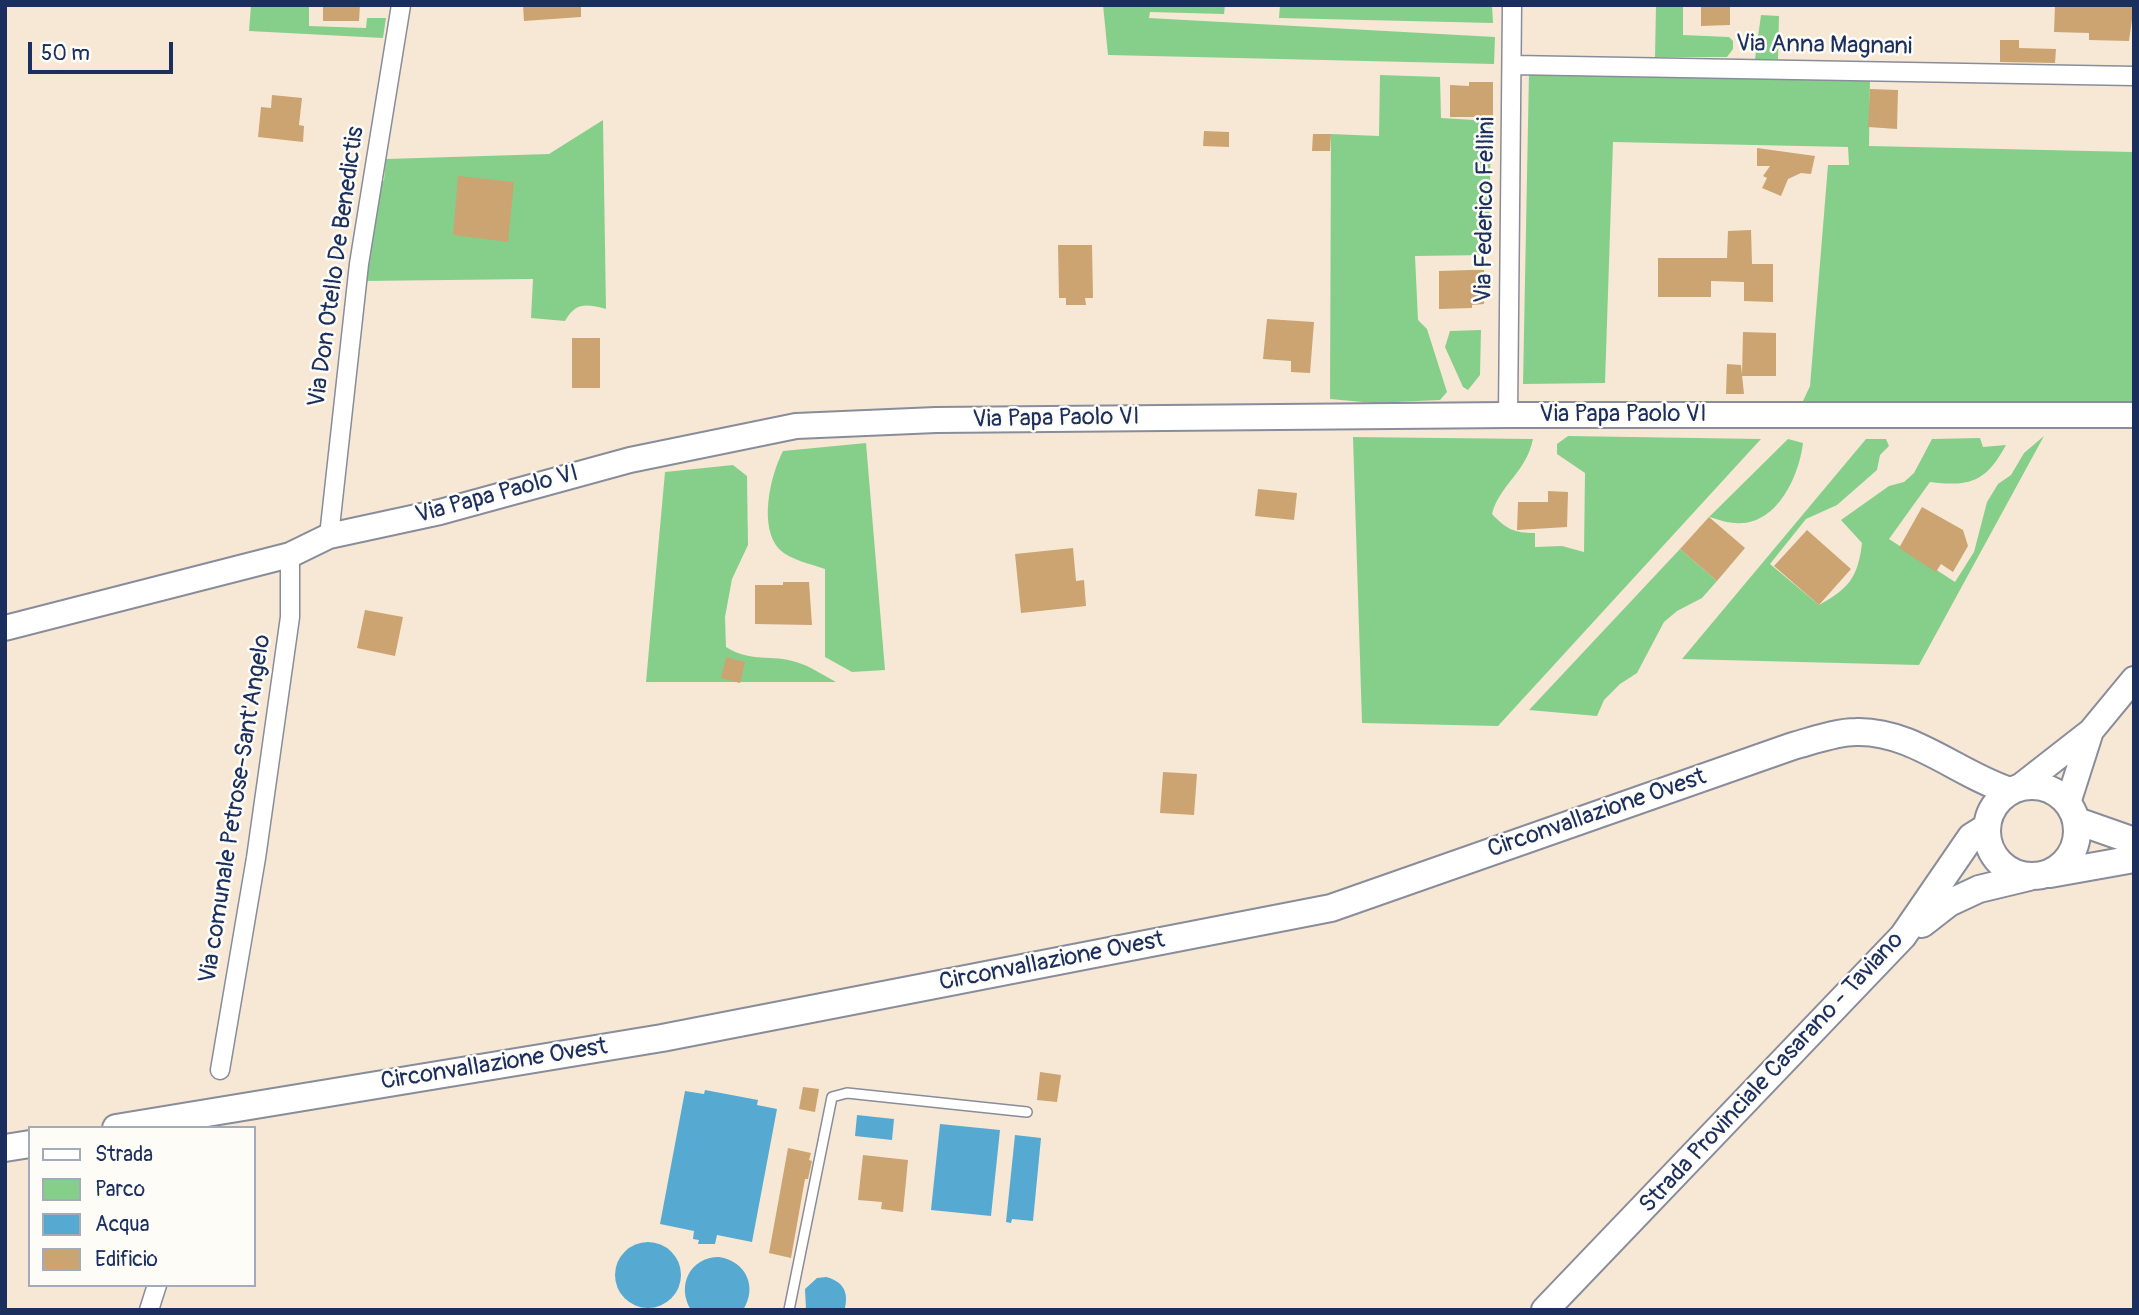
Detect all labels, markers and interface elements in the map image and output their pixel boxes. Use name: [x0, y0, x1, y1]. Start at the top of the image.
scale bar: [32, 28, 177, 72]
street label: Via Anna Magnani: [1736, 30, 1912, 62]
text: 50 m: [41, 40, 90, 67]
street label: Via Federico Fellini: [1470, 117, 1502, 303]
street label: Via Don Otello De Benedictis: [303, 125, 371, 409]
street label: Via Papa Paolo VI: [1539, 401, 1707, 429]
street label: Via Papa Paolo VI: [972, 403, 1140, 435]
street label: Via Papa Paolo VI: [412, 459, 582, 531]
street label: Via comunale Petrose-Sant'Angelo: [194, 633, 278, 985]
street label: Circonvallazione Ovest: [1484, 763, 1710, 865]
street label: Circonvallazione Ovest: [937, 926, 1167, 998]
street label: Strada Provinciale Casarano - Taviano: [1634, 926, 1910, 1220]
street label: Circonvallazione Ovest: [379, 1033, 609, 1097]
legend: [28, 1126, 256, 1287]
text: Strada: [95, 1141, 153, 1168]
text: Parco: [95, 1176, 145, 1203]
text: Acqua: [95, 1211, 149, 1238]
text: Edificio: [95, 1246, 158, 1273]

